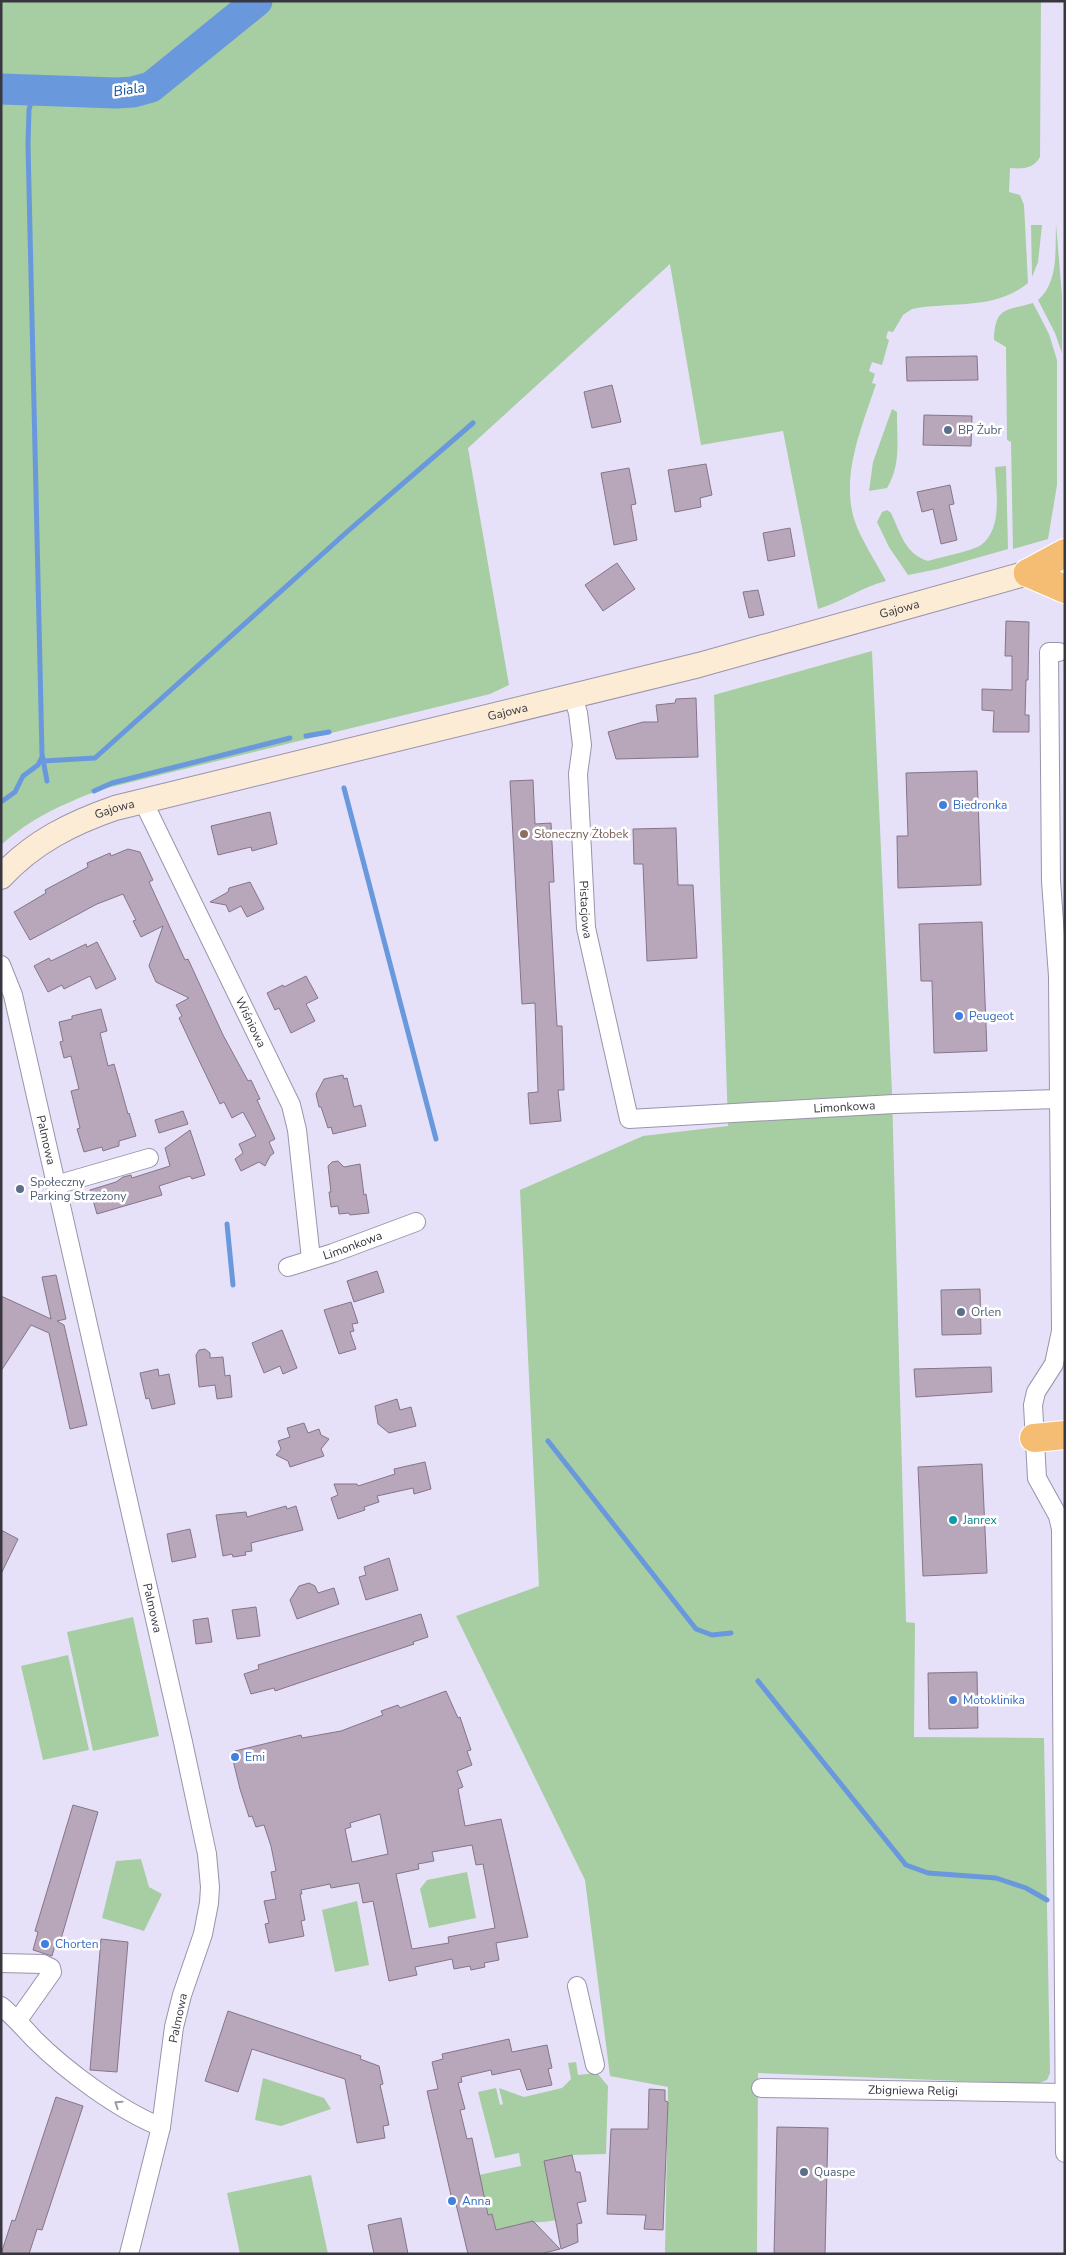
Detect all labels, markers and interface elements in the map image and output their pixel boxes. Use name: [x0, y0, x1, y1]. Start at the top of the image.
water label: Biala: [112, 78, 146, 101]
place label: BP Żubr: [958, 422, 1002, 438]
marker: BP Żubr: [942, 424, 954, 436]
street label: Gajowa: [878, 596, 921, 622]
street label: Gajowa: [486, 699, 529, 724]
street label: Gajowa: [92, 796, 136, 823]
place label: Biedronka: [953, 797, 1007, 813]
marker: Biedronka: [937, 799, 949, 811]
place label: Słoneczny Żłobek: [534, 826, 629, 842]
marker: Słoneczny Żłobek: [518, 828, 530, 840]
street label: Pistacjowa: [576, 880, 596, 940]
street label: Wiśniowa: [232, 994, 270, 1050]
place label: Peugeot: [969, 1008, 1014, 1024]
marker: Peugeot: [953, 1010, 965, 1022]
street label: Limonkowa: [813, 1097, 876, 1117]
street label: Palmowa: [33, 1114, 59, 1166]
place label: Społeczny Parking Strzeżony: [30, 1174, 127, 1204]
marker: Społeczny Parking Strzeżony: [14, 1183, 26, 1195]
street label: Limonkowa: [321, 1227, 384, 1264]
place label: Orlen: [971, 1304, 1001, 1320]
marker: Orlen: [955, 1306, 967, 1318]
place label: Janrex: [962, 1512, 998, 1528]
marker: Janrex: [947, 1514, 959, 1526]
street label: Palmowa: [139, 1582, 166, 1634]
place label: Motoklinika: [963, 1692, 1025, 1708]
marker: Motoklinika: [947, 1694, 959, 1706]
place label: Emi: [245, 1749, 265, 1765]
marker: Emi: [229, 1751, 241, 1763]
place label: Chorten: [55, 1936, 99, 1952]
marker: Chorten: [39, 1938, 51, 1950]
street label: Palmowa: [165, 1992, 191, 2044]
street label: Zbigniewa Religi: [868, 2082, 958, 2099]
one-way arrow: [114, 2101, 123, 2110]
place label: Quaspe: [814, 2164, 855, 2180]
marker: Quaspe: [798, 2166, 810, 2178]
place label: Anna: [462, 2193, 491, 2209]
marker: Anna: [446, 2195, 458, 2207]

